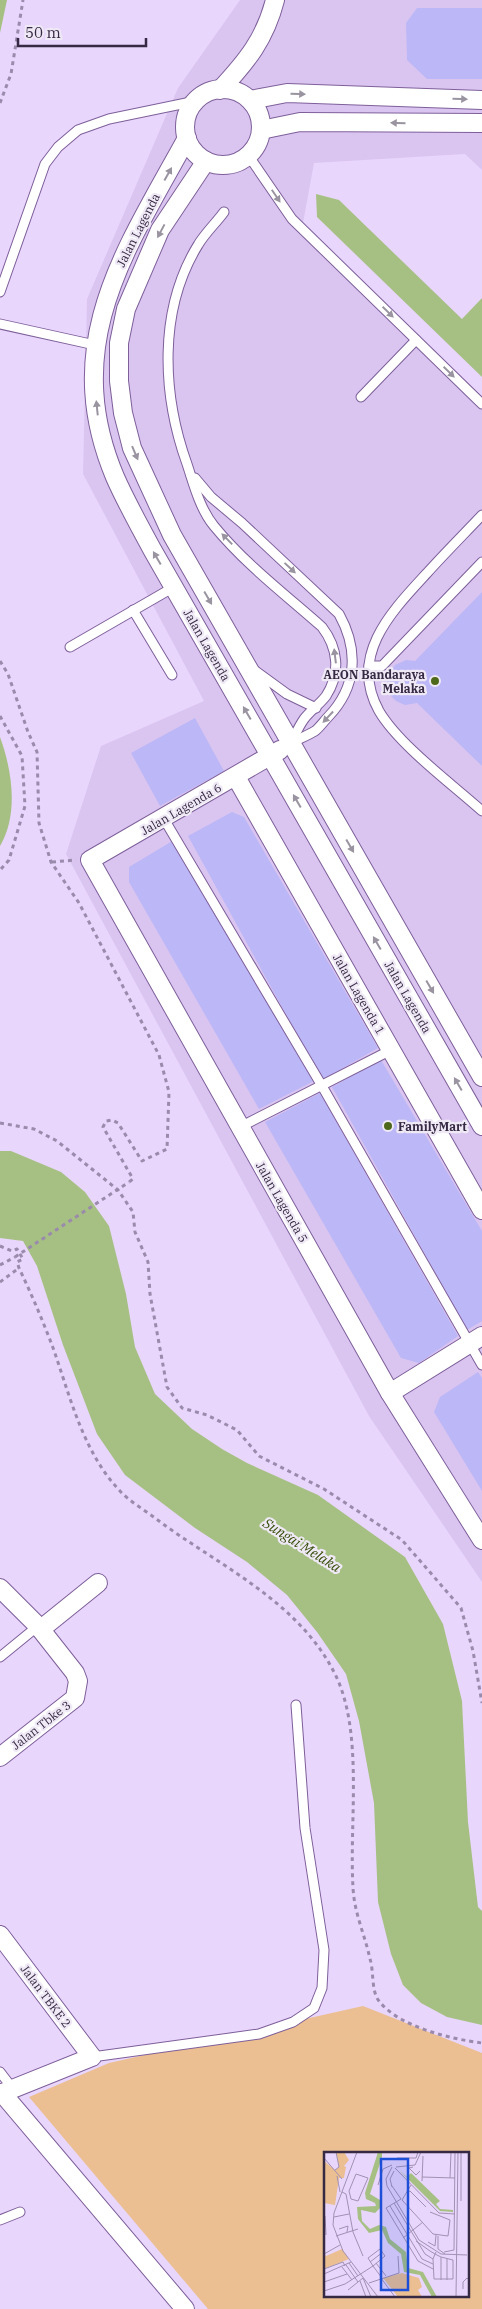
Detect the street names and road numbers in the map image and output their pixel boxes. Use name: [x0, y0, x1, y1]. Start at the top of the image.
street label: Jalan Lagenda: [113, 190, 163, 269]
street label: Jalan Lagenda: [180, 606, 234, 684]
street label: Jalan Lagenda 6: [138, 780, 224, 838]
street label: Jalan Lagenda 1: [330, 951, 388, 1037]
street label: Jalan Lagenda: [381, 958, 435, 1036]
street label: Jalan Lagenda 5: [253, 1159, 311, 1245]
street label: Jalan Tbke 3: [8, 1697, 74, 1753]
street label: Jalan TBKE 2: [18, 1962, 74, 2030]

